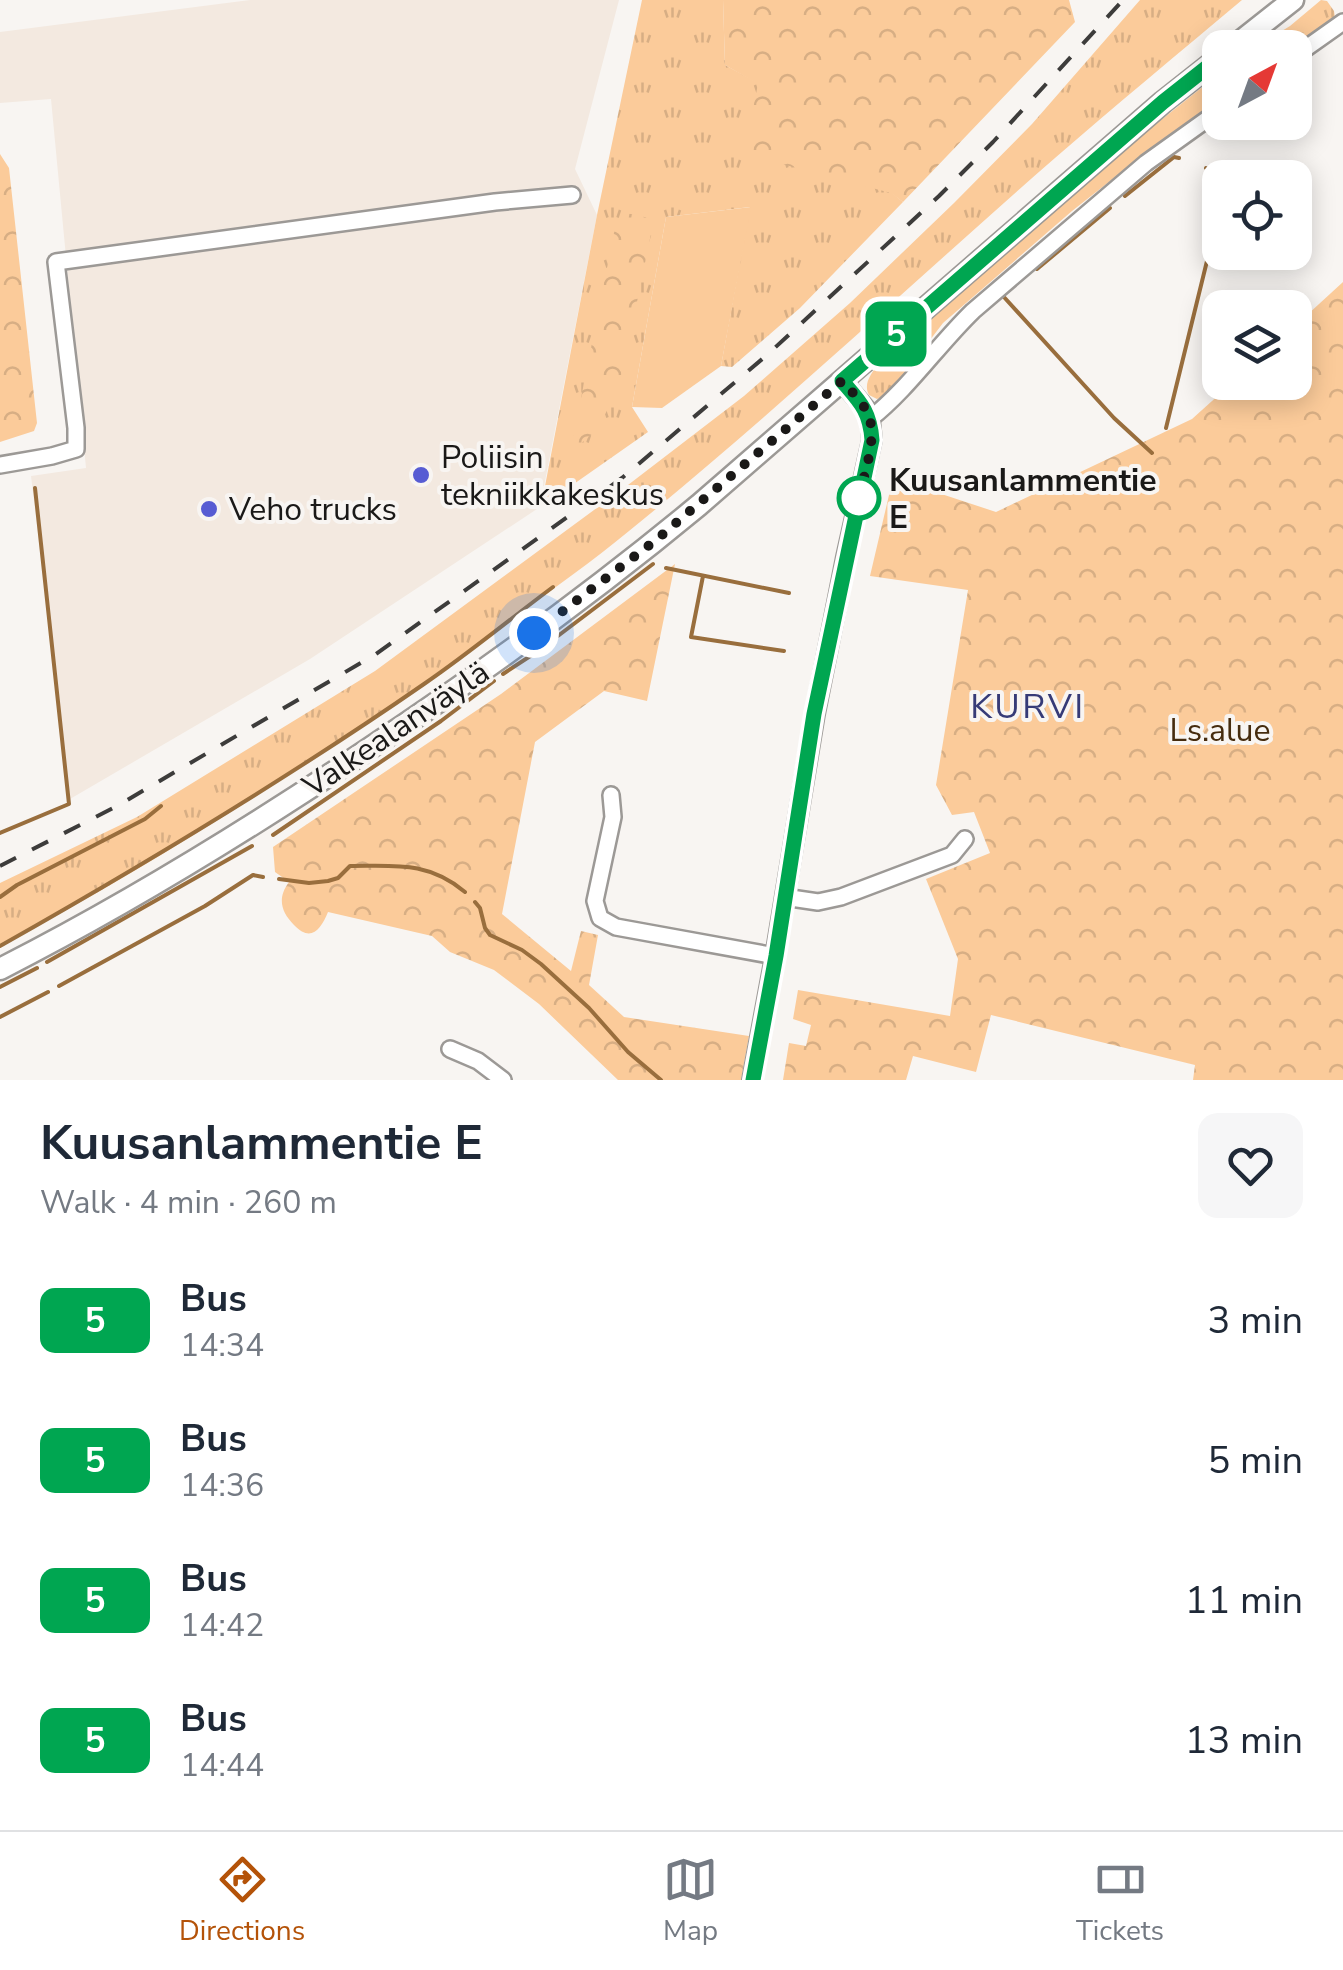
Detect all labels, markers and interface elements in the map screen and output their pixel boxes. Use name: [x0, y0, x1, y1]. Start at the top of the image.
north arrow: [1202, 30, 1312, 140]
map controls: [1202, 30, 1312, 400]
button: locate: [1202, 160, 1312, 270]
button: layers: [1202, 290, 1312, 400]
line badge: 5: [864, 302, 928, 366]
text: 5: [885, 311, 907, 358]
place label: Poliisin tekniikkakeskus: [441, 436, 664, 516]
place label: Kuusanlammentie E: [889, 459, 1157, 539]
marker: Poliisin tekniikkakeskus: [410, 464, 432, 486]
marker: Kuusanlammentie E: [838, 477, 880, 519]
place label: Veho trucks: [228, 488, 397, 531]
marker: Veho trucks: [198, 498, 220, 520]
your location: [509, 608, 559, 658]
street label: Valkealanväylä: [293, 651, 498, 808]
district label: KURVI: [970, 683, 1086, 730]
park label: Ls.alue: [1170, 709, 1270, 752]
text: Kuusanlammentie E: [40, 1110, 483, 1176]
button: heart: [1198, 1113, 1303, 1218]
text: Walk · 4 min · 260 m: [40, 1181, 337, 1224]
text: Bus: [180, 1273, 247, 1324]
text: 3 min: [1208, 1295, 1303, 1346]
text: 5: [84, 1297, 106, 1344]
text: 14:34: [180, 1324, 264, 1367]
text: Bus: [180, 1413, 247, 1464]
text: 5 min: [1208, 1435, 1303, 1486]
text: 5: [84, 1437, 106, 1484]
text: 14:36: [180, 1464, 264, 1507]
text: Bus: [180, 1553, 247, 1604]
text: 11 min: [1185, 1575, 1303, 1626]
text: 5: [84, 1577, 106, 1624]
text: 14:42: [180, 1604, 264, 1647]
text: Bus: [180, 1693, 247, 1744]
text: 13 min: [1185, 1715, 1303, 1766]
text: 5: [84, 1717, 106, 1764]
text: 14:44: [180, 1744, 264, 1787]
tab: Directions: [179, 1852, 305, 1950]
tab: Map: [663, 1852, 718, 1950]
tab: Tickets: [1076, 1852, 1164, 1950]

